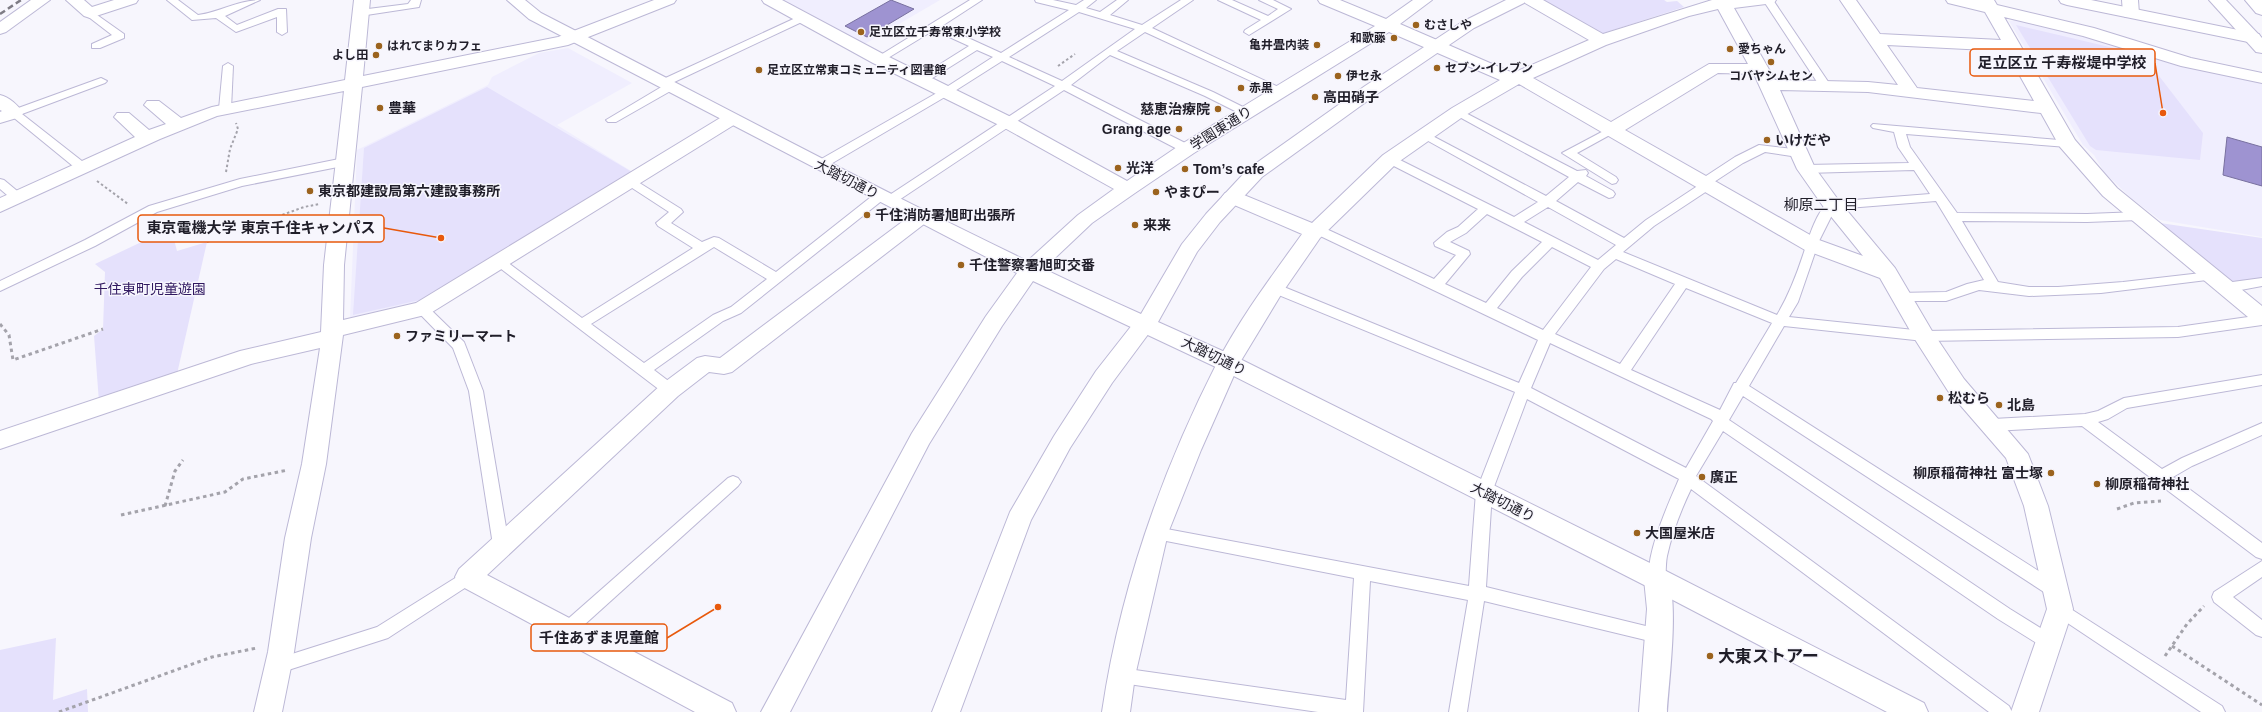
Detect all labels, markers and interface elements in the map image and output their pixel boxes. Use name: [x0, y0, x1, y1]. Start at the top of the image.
place label: むさしや: [1424, 18, 1472, 32]
marker: むさしや: [1411, 20, 1421, 30]
place label: 足立区立千寿常東小学校: [869, 25, 1001, 39]
marker: 足立区立千寿常東小学校: [856, 27, 866, 37]
place label: 和歌藤: [1350, 31, 1386, 45]
marker: 和歌藤: [1389, 33, 1399, 43]
place label: 亀井畳内装: [1249, 38, 1309, 52]
place label: はれてまりカフェ: [387, 39, 482, 53]
marker: 亀井畳内装: [1312, 40, 1322, 50]
marker: はれてまりカフェ: [374, 41, 384, 51]
place label: 愛ちゃん: [1738, 42, 1786, 56]
marker: 愛ちゃん: [1725, 44, 1735, 54]
place label: よし田: [332, 48, 368, 62]
callout: 足立区立 千寿桜堤中学校: [1970, 49, 2155, 76]
marker: よし田: [371, 50, 381, 60]
text: 足立区立 千寿桜堤中学校: [1977, 54, 2147, 71]
marker: コバヤシムセン: [1766, 57, 1776, 67]
place label: セブン-イレブン: [1445, 61, 1533, 75]
place label: 足立区立常東コミュニティ図書館: [767, 63, 946, 77]
marker: セブン-イレブン: [1432, 63, 1442, 73]
marker: 足立区立常東コミュニティ図書館: [754, 65, 764, 75]
place label: 伊セ永: [1346, 69, 1382, 83]
place label: コバヤシムセン: [1729, 69, 1813, 83]
marker: 伊セ永: [1333, 71, 1343, 81]
place label: 赤黒: [1249, 81, 1273, 95]
marker: 赤黒: [1236, 83, 1246, 93]
place label: 高田硝子: [1323, 89, 1379, 105]
marker: 高田硝子: [1310, 92, 1320, 102]
place label: 豊華: [388, 100, 416, 116]
place label: 慈恵治療院: [1140, 101, 1210, 117]
marker: 豊華: [375, 103, 385, 113]
street label: 学園東通り: [1187, 103, 1255, 153]
marker: 慈恵治療院: [1213, 104, 1223, 114]
place label: Grang age: [1102, 121, 1171, 137]
marker: Grang age: [1174, 124, 1184, 134]
place label: いけだや: [1775, 132, 1831, 148]
marker: いけだや: [1762, 135, 1772, 145]
street label: 大踏切通り: [812, 156, 882, 202]
place label: 光洋: [1126, 160, 1154, 176]
place label: Tom’s cafe: [1193, 161, 1265, 177]
marker: 光洋: [1113, 163, 1123, 173]
marker: Tom’s cafe: [1180, 164, 1190, 174]
place label: 東京都建設局第六建設事務所: [318, 183, 500, 199]
place label: やまぴー: [1164, 184, 1220, 200]
marker: 東京都建設局第六建設事務所: [305, 186, 315, 196]
marker: やまぴー: [1151, 187, 1161, 197]
district label: 柳原二丁目: [1783, 196, 1859, 213]
place label: 千住消防署旭町出張所: [875, 207, 1015, 223]
marker: 千住消防署旭町出張所: [862, 210, 872, 220]
callout: 東京電機大学 東京千住キャンパス: [138, 215, 384, 242]
place label: 来来: [1143, 217, 1171, 233]
text: 東京電機大学 東京千住キャンパス: [146, 219, 376, 236]
marker: 来来: [1130, 220, 1140, 230]
place label: 千住警察署旭町交番: [969, 257, 1095, 273]
marker: 千住警察署旭町交番: [956, 260, 966, 270]
park label: 千住東町児童遊園: [94, 281, 206, 297]
place label: ファミリーマート: [405, 328, 517, 344]
marker: ファミリーマート: [392, 331, 402, 341]
street label: 大踏切通り: [1179, 333, 1249, 379]
place label: 松むら: [1948, 390, 1990, 406]
marker: 松むら: [1935, 393, 1945, 403]
place label: 北島: [2007, 397, 2035, 413]
marker: 北島: [1994, 400, 2004, 410]
place label: 柳原稲荷神社 富士塚: [1913, 465, 2043, 481]
marker: 柳原稲荷神社 富士塚: [2046, 468, 2056, 478]
place label: 廣正: [1710, 469, 1738, 485]
marker: 廣正: [1697, 472, 1707, 482]
place label: 柳原稲荷神社: [2105, 476, 2189, 492]
street label: 大踏切通り: [1468, 479, 1538, 525]
marker: 柳原稲荷神社: [2092, 479, 2102, 489]
place label: 大国屋米店: [1645, 525, 1715, 541]
marker: 大国屋米店: [1632, 528, 1642, 538]
callout: 千住あずま児童館: [531, 624, 667, 651]
text: 千住あずま児童館: [539, 629, 659, 646]
place label: 大東ストアー: [1718, 647, 1819, 666]
marker: 大東ストアー: [1705, 651, 1715, 661]

